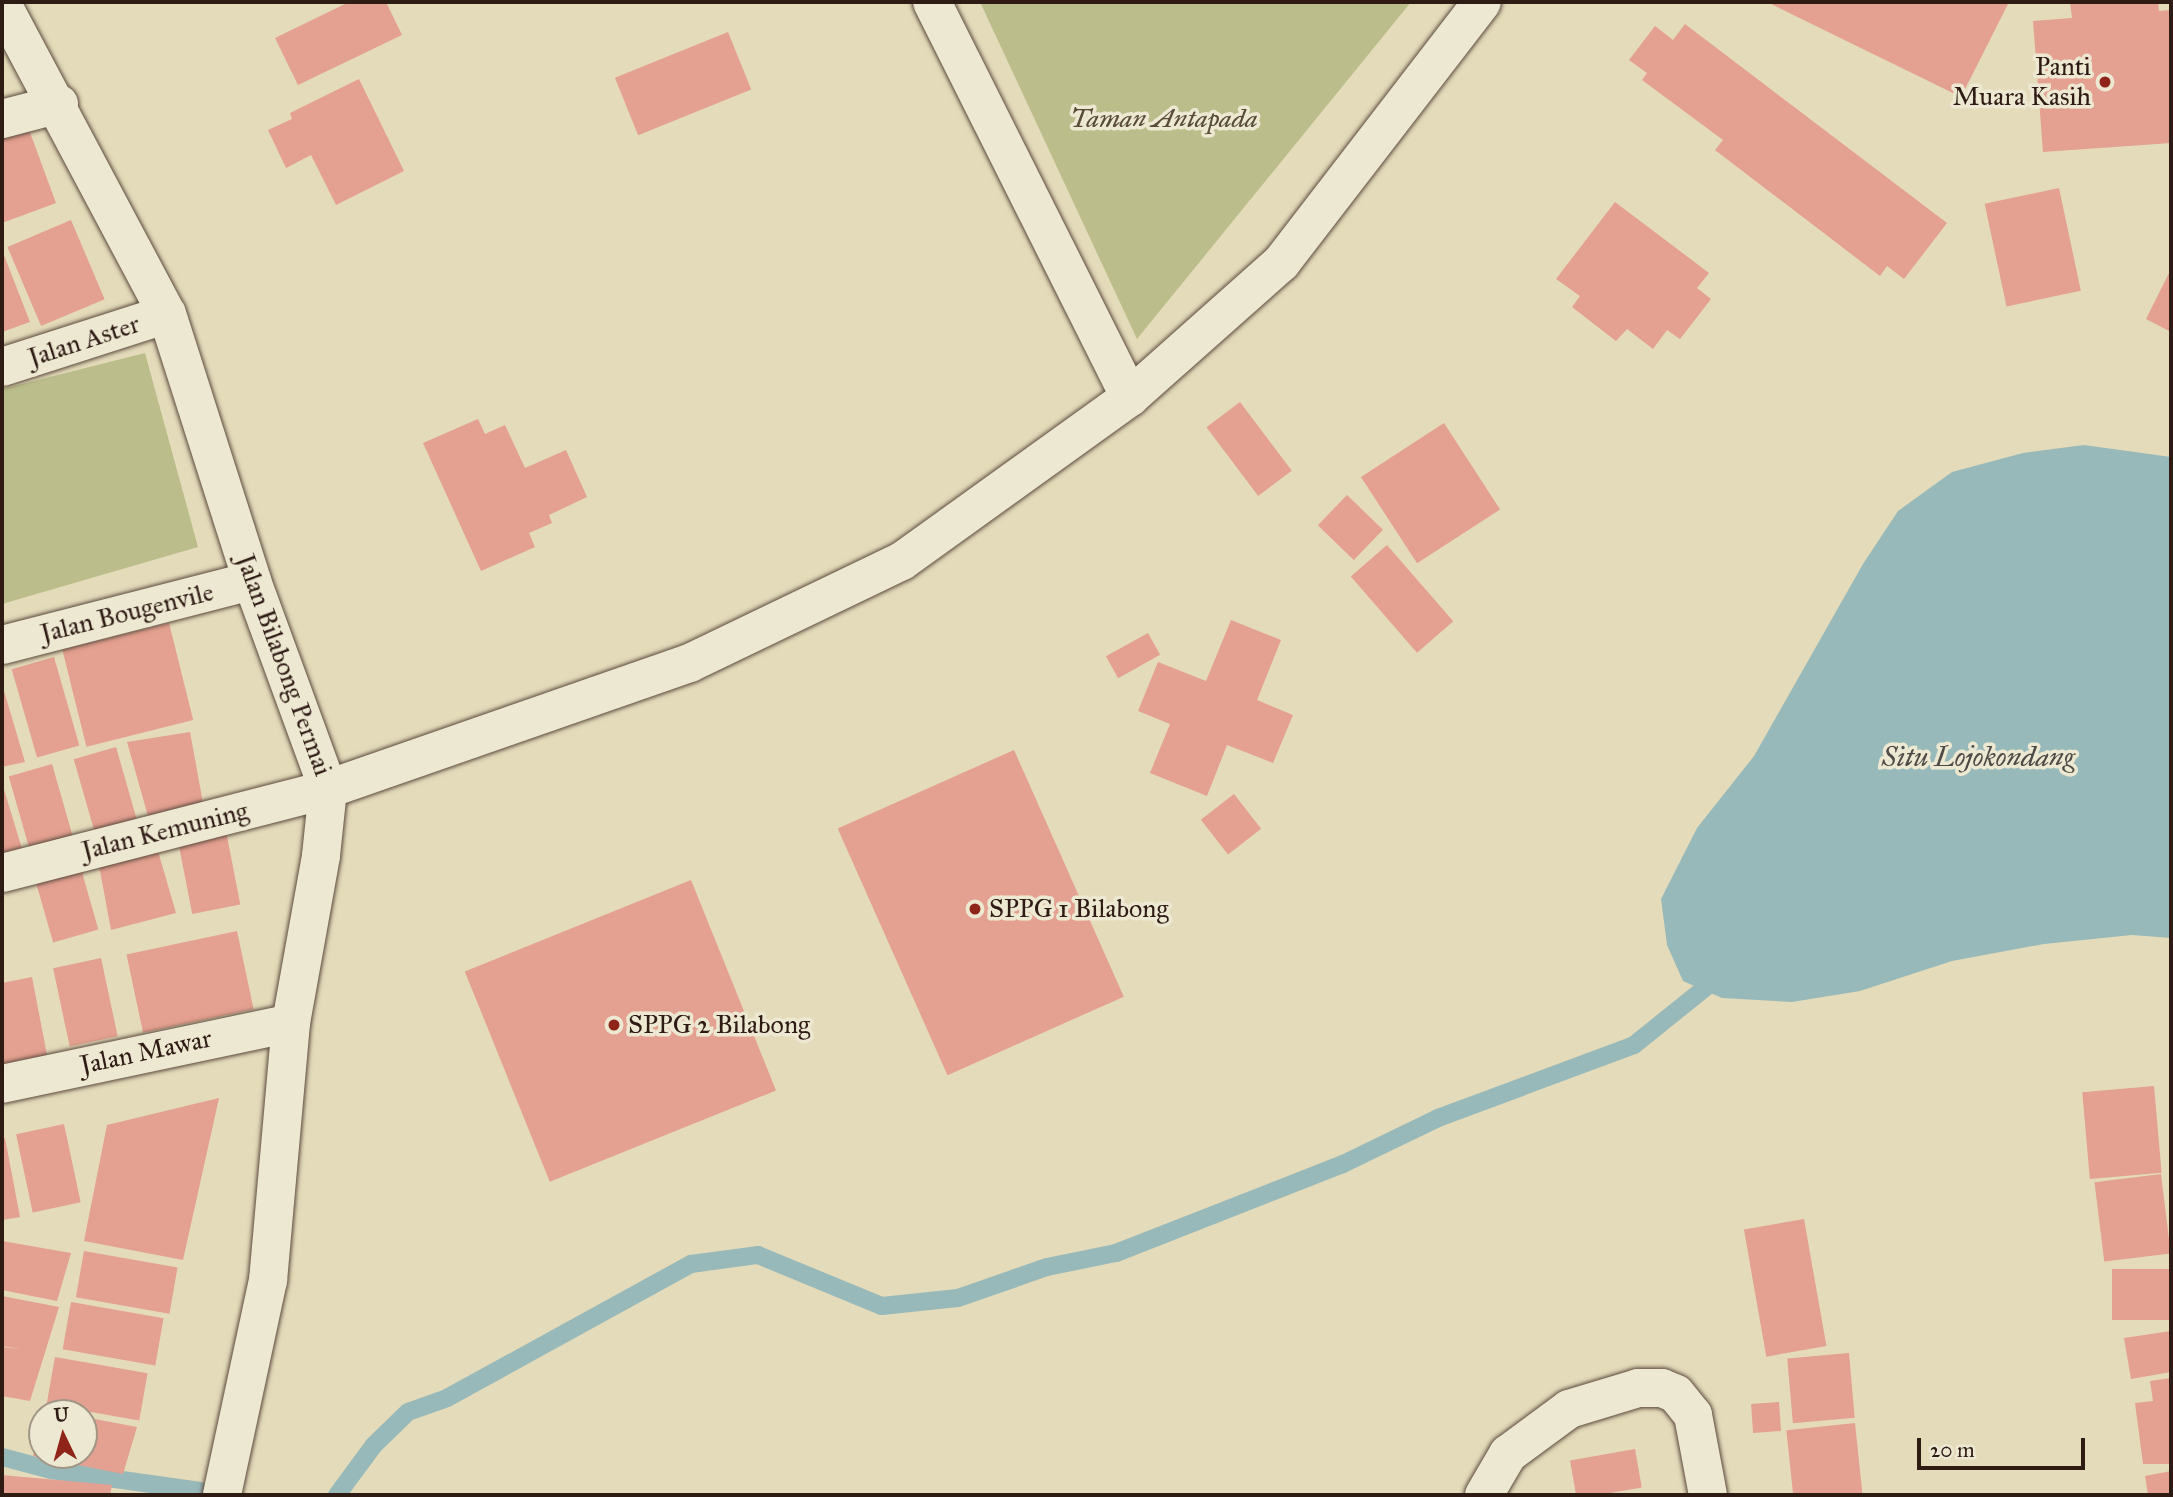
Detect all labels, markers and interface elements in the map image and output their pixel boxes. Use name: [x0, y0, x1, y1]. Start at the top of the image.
place label: Panti Muara Kasih: [1953, 51, 2091, 112]
marker: Panti Muara Kasih: [2097, 74, 2113, 90]
park label: Taman Antapada: [1070, 103, 1258, 135]
street label: Jalan Aster: [24, 308, 144, 374]
street label: Jalan Bilabong Permai: [229, 550, 339, 780]
street label: Jalan Bougenvile: [37, 576, 217, 650]
water label: Situ Lojokondang: [1882, 740, 2074, 774]
street label: Jalan Kemuning: [79, 795, 251, 867]
place label: SPPG 1 Bilabong: [989, 893, 1169, 925]
marker: SPPG 1 Bilabong: [967, 901, 983, 917]
place label: SPPG 2 Bilabong: [628, 1009, 810, 1041]
marker: SPPG 2 Bilabong: [606, 1017, 622, 1033]
street label: Jalan Mawar: [77, 1023, 215, 1081]
north arrow: [28, 1399, 98, 1469]
text: U: [53, 1402, 70, 1427]
scale bar: [1921, 1424, 2089, 1468]
text: 20 m: [1930, 1437, 1975, 1463]

